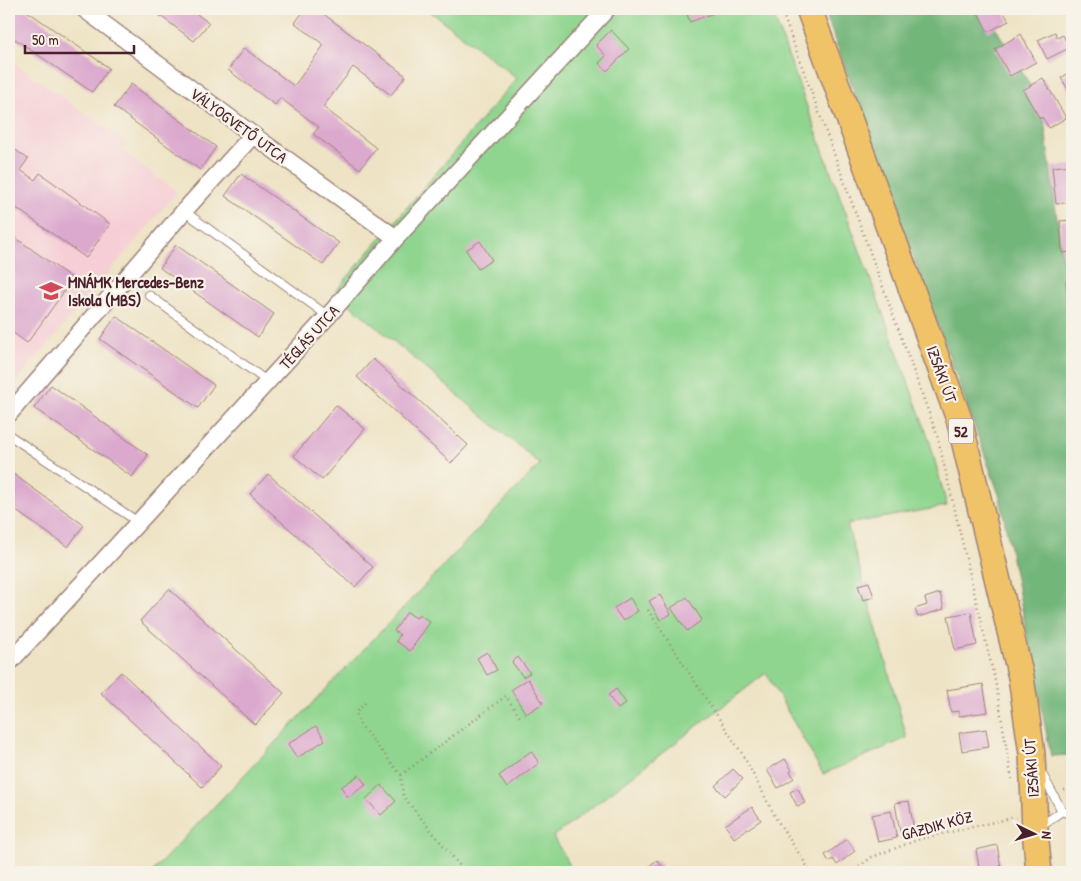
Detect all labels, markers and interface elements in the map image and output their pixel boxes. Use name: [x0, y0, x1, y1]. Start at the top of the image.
scale bar: [25, 22, 134, 54]
text: 50 m: [32, 29, 59, 50]
street label: VÁLYOGVETŐ UTCA: [186, 82, 292, 168]
place label: MNÁMK Mercedes-Benz Iskola (MBS): [68, 271, 204, 311]
school or university icon: MNÁMK Mercedes-Benz Iskola (MBS): [38, 278, 64, 304]
street label: TÉGLÁS UTCA: [274, 300, 344, 374]
street label: IZSÁKI ÚT: [922, 342, 963, 406]
road number: 52: [948, 418, 974, 444]
street label: IZSÁKI ÚT: [1018, 737, 1044, 798]
street label: GAZDIK KÖZ: [899, 805, 975, 845]
north arrow: [1008, 808, 1058, 858]
text: N: [1038, 831, 1057, 840]

